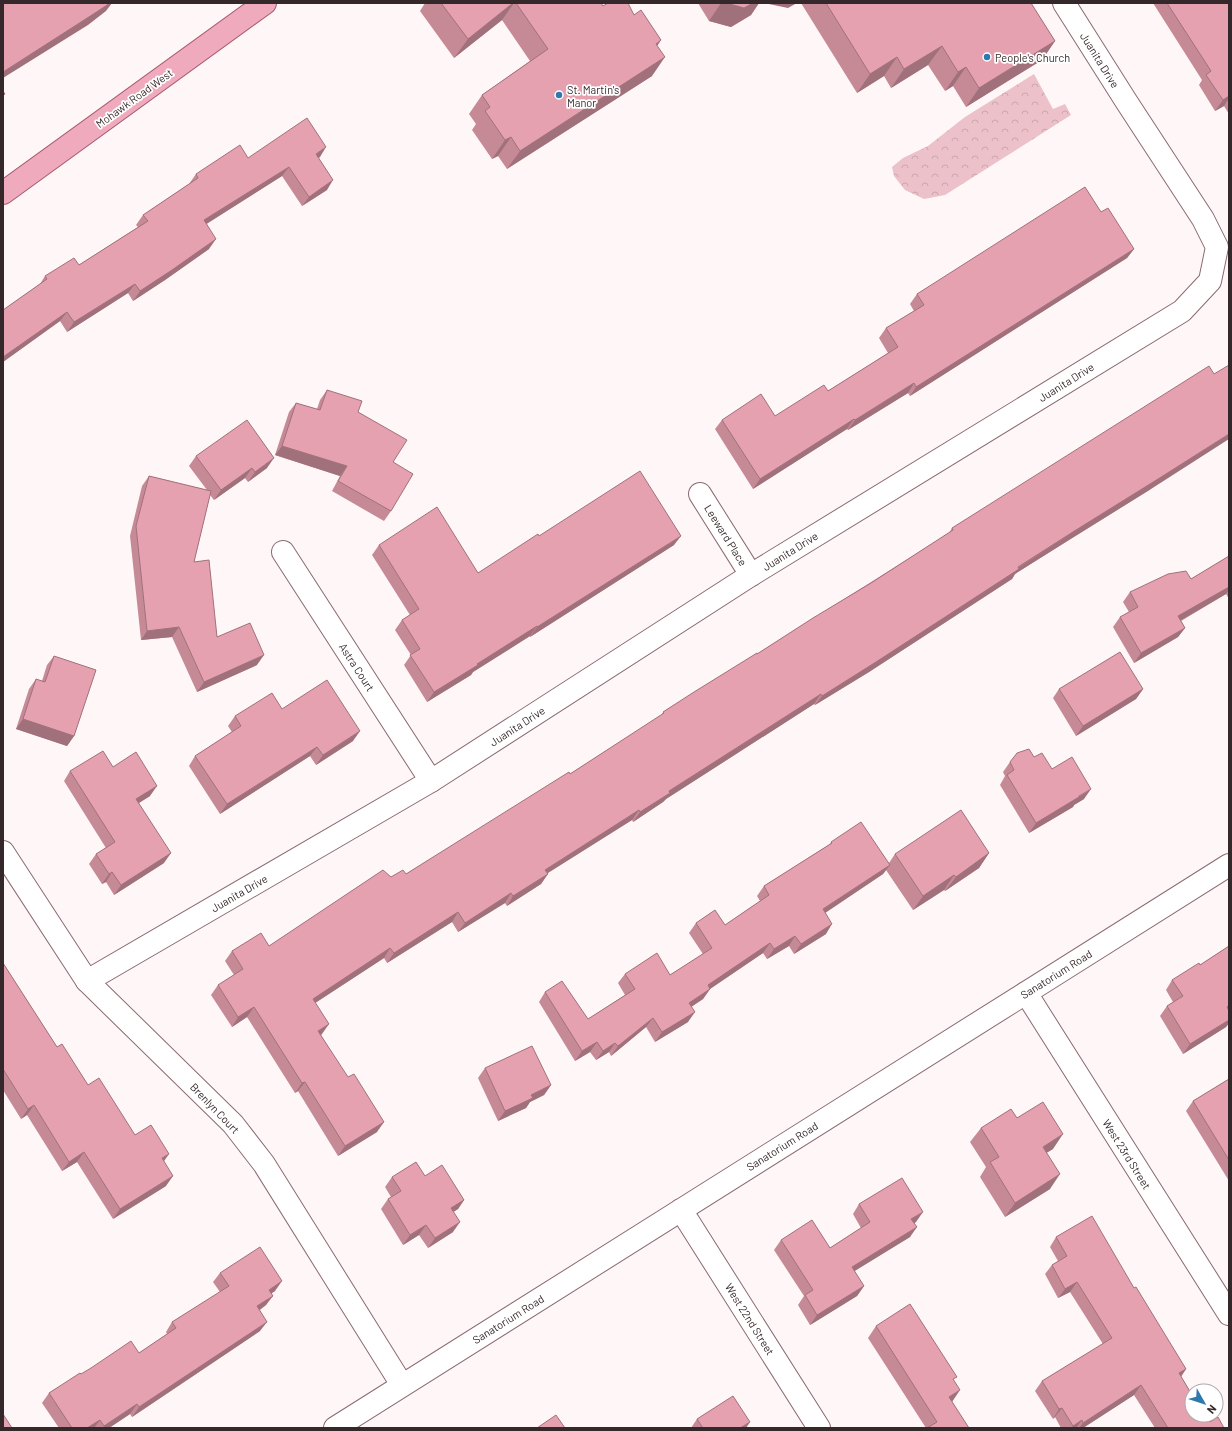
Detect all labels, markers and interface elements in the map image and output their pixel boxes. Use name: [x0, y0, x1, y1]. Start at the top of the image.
street label: Juanita Drive: [1078, 30, 1122, 90]
place label: People's Church: [995, 51, 1070, 64]
marker: People's Church: [982, 52, 992, 62]
street label: Mohawk Road West: [93, 66, 175, 130]
place label: St. Martin's Manor: [567, 83, 619, 109]
marker: St. Martin's Manor: [554, 90, 564, 100]
street label: Juanita Drive: [1036, 360, 1096, 404]
street label: Leeward Place: [702, 502, 750, 568]
street label: Juanita Drive: [760, 529, 820, 573]
street label: Astra Court: [337, 641, 377, 693]
street label: Juanita Drive: [487, 703, 547, 749]
street label: Juanita Drive: [208, 872, 270, 914]
street label: Sanatorium Road: [1018, 947, 1094, 1001]
street label: Brenlyn Court: [188, 1080, 242, 1136]
street label: West 23rd Street: [1100, 1117, 1154, 1191]
street label: Sanatorium Road: [744, 1119, 820, 1173]
street label: West 22nd Street: [723, 1281, 777, 1357]
street label: Sanatorium Road: [470, 1292, 546, 1346]
north arrow: [1184, 1383, 1224, 1423]
text: N: [1205, 1403, 1220, 1417]

